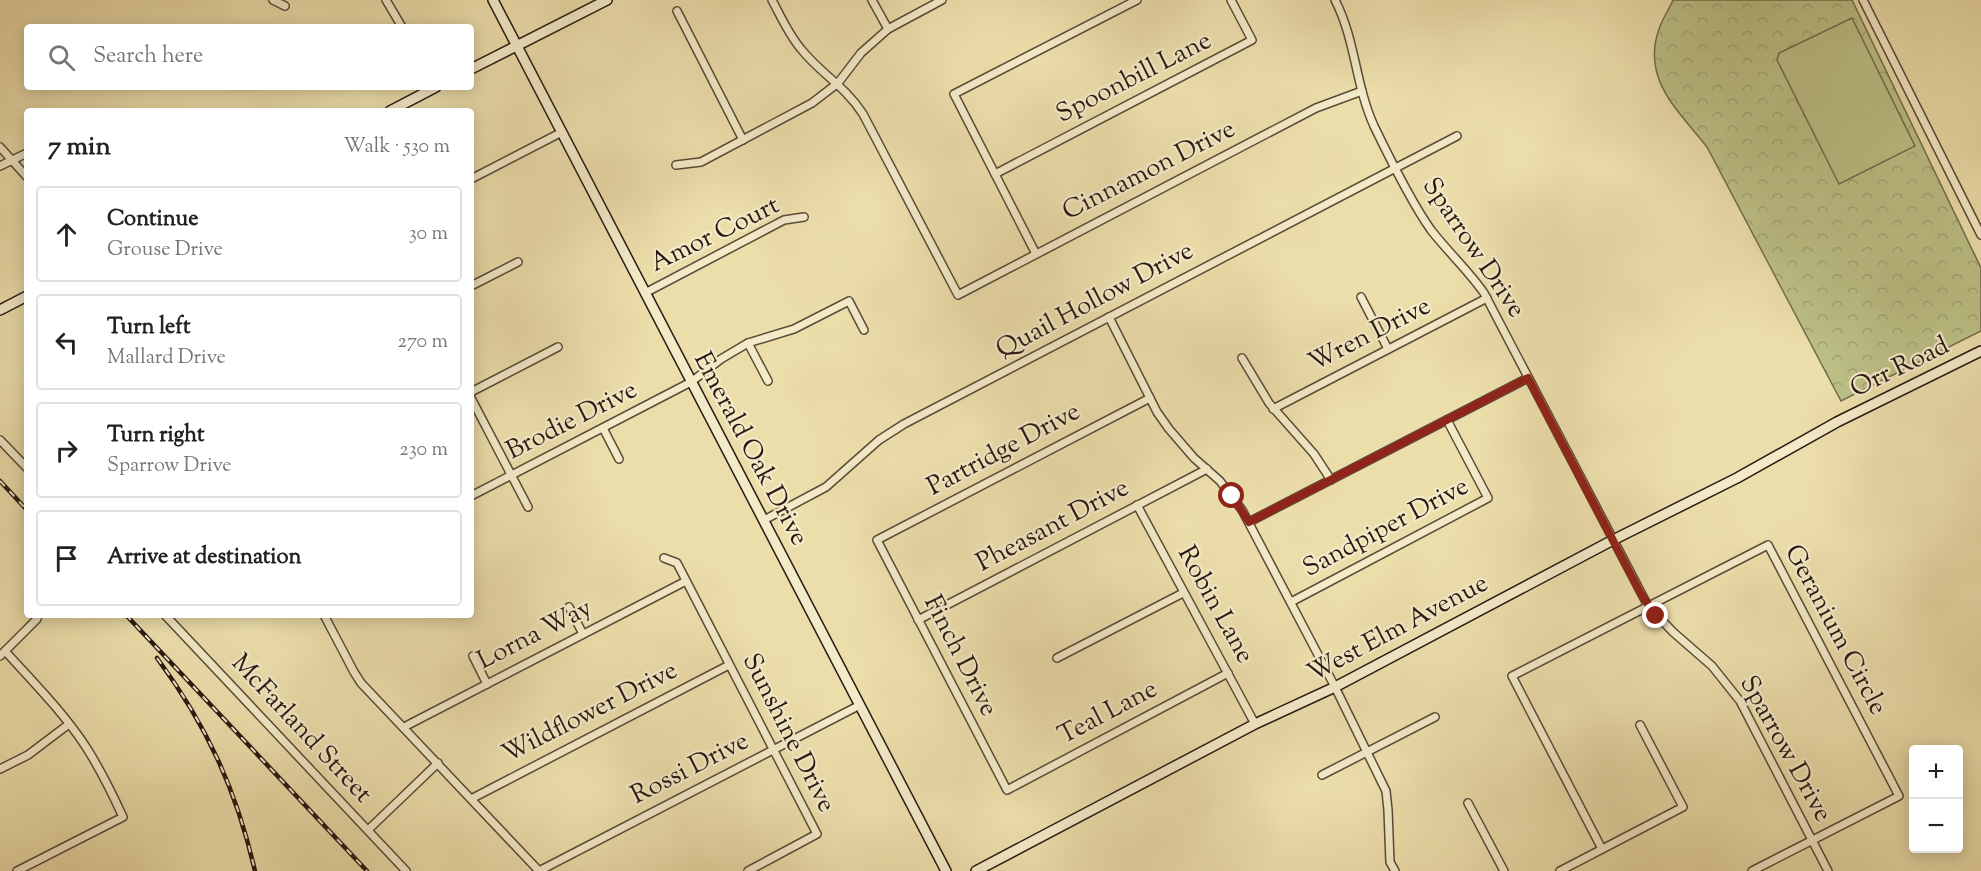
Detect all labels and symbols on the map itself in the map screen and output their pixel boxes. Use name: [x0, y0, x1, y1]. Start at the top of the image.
street label: Spoonbill Lane: [1050, 23, 1218, 133]
street label: Cinnamon Drive: [1056, 111, 1242, 231]
street label: Sparrow Drive: [1412, 170, 1534, 326]
street label: Amor Court: [644, 188, 786, 282]
street label: Quail Hollow Drive: [990, 233, 1200, 369]
street label: Wren Drive: [1302, 288, 1438, 382]
street label: Orr Road: [1844, 328, 1956, 408]
street label: Emerald Oak Drive: [683, 346, 817, 552]
street label: Brodie Drive: [500, 372, 644, 470]
street label: Partridge Drive: [921, 394, 1087, 506]
street label: Sandpiper Drive: [1296, 469, 1476, 587]
street label: Pheasant Drive: [970, 470, 1136, 582]
route start: [1218, 482, 1244, 508]
street label: Geranium Circle: [1775, 538, 1895, 722]
street label: Robin Lane: [1167, 539, 1263, 671]
street label: West Elm Avenue: [1301, 566, 1495, 692]
street label: Finch Drive: [914, 589, 1006, 723]
street label: Lorna Way: [471, 590, 599, 680]
route end: [1642, 602, 1668, 628]
street label: McFarland Street: [222, 646, 380, 812]
street label: Sunshine Drive: [732, 647, 844, 819]
street label: Wildflower Drive: [496, 653, 684, 773]
street label: Sparrow Drive: [1730, 669, 1840, 829]
street label: Teal Lane: [1052, 671, 1164, 755]
street label: Rossi Drive: [625, 723, 755, 815]

